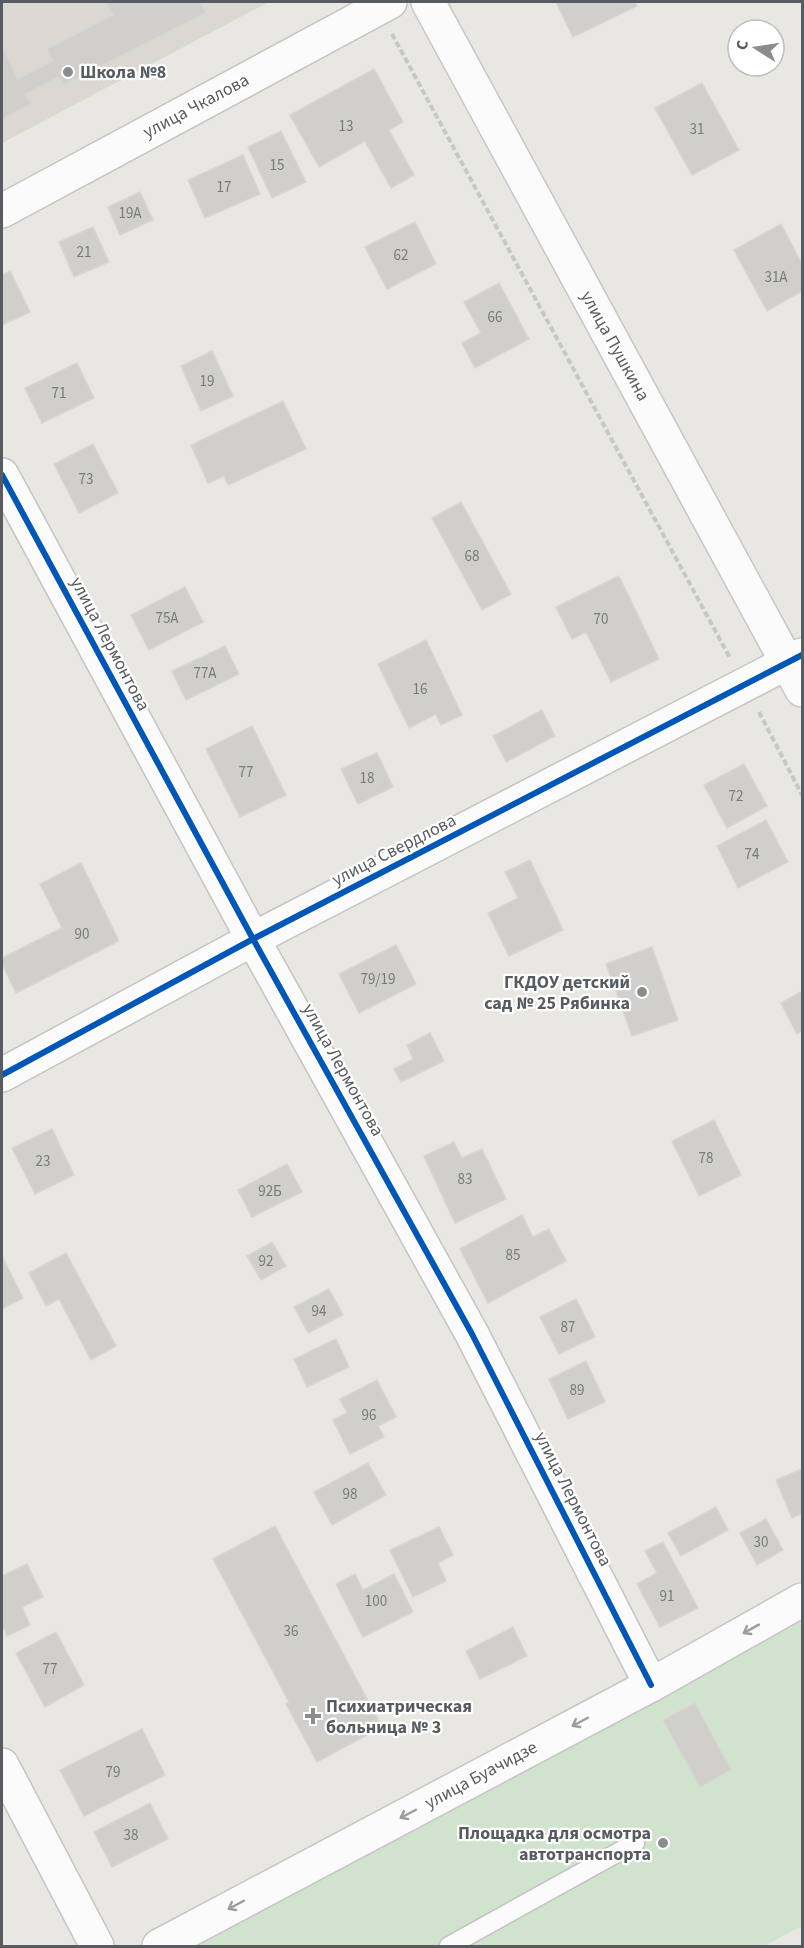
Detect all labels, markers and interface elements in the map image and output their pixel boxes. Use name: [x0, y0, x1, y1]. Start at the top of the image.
north arrow: [726, 18, 786, 78]
text: С: [731, 38, 754, 52]
place label: Школа №8: [80, 60, 166, 85]
marker: Школа №8: [61, 65, 75, 79]
street label: улица Чкалова: [139, 68, 253, 144]
house number: 13: [339, 116, 353, 137]
house number: 31: [690, 119, 704, 140]
house number: 15: [270, 155, 284, 176]
house number: 17: [217, 177, 231, 198]
house number: 19А: [118, 203, 142, 224]
house number: 21: [77, 242, 91, 263]
house number: 62: [394, 245, 408, 266]
house number: 31А: [764, 267, 788, 288]
street label: улица Пушкина: [574, 286, 656, 406]
house number: 66: [488, 307, 502, 328]
house number: 19: [200, 371, 214, 392]
house number: 71: [52, 383, 66, 404]
house number: 73: [79, 469, 93, 490]
house number: 68: [465, 546, 479, 567]
street label: улица Лермонтова: [64, 573, 156, 715]
house number: 75А: [155, 608, 179, 629]
house number: 70: [594, 609, 608, 630]
house number: 77А: [193, 663, 217, 684]
house number: 16: [413, 679, 427, 700]
house number: 77: [239, 762, 253, 783]
house number: 18: [360, 768, 374, 789]
house number: 72: [729, 786, 743, 807]
street label: улица Свердлова: [327, 808, 461, 892]
house number: 74: [745, 844, 760, 865]
house number: 90: [75, 924, 89, 945]
house number: 79/19: [360, 969, 396, 990]
place label: ГКДОУ детский сад № 25 Рябинка: [484, 970, 630, 1016]
marker: ГКДОУ детский сад № 25 Рябинка: [635, 985, 649, 999]
street label: улица Лермонтова: [296, 999, 390, 1141]
house number: 78: [699, 1148, 713, 1169]
house number: 23: [36, 1151, 50, 1172]
house number: 83: [458, 1169, 472, 1190]
house number: 92Б: [258, 1181, 282, 1202]
house number: 85: [506, 1245, 520, 1266]
house number: 92: [259, 1251, 273, 1272]
house number: 94: [312, 1301, 327, 1322]
house number: 87: [561, 1317, 575, 1338]
house number: 89: [570, 1380, 584, 1401]
house number: 96: [362, 1405, 376, 1426]
street label: улица Лермонтова: [528, 1427, 618, 1571]
house number: 98: [343, 1484, 357, 1505]
house number: 30: [754, 1532, 768, 1553]
house number: 91: [660, 1586, 674, 1607]
house number: 100: [365, 1591, 387, 1612]
house number: 36: [284, 1621, 298, 1642]
one-way arrow: [743, 1624, 761, 1635]
house number: 77: [43, 1659, 57, 1680]
place label: Психиатрическая больница № 3: [326, 1694, 472, 1740]
marker: Психиатрическая больница № 3: [304, 1707, 322, 1725]
one-way arrow: [572, 1716, 589, 1728]
street label: улица Буачидзе: [420, 1735, 542, 1815]
house number: 79: [106, 1762, 120, 1783]
one-way arrow: [400, 1808, 417, 1820]
place label: Площадка для осмотра автотранспорта: [458, 1821, 651, 1867]
house number: 38: [124, 1825, 138, 1846]
marker: Площадка для осмотра автотранспорта: [656, 1836, 670, 1850]
one-way arrow: [227, 1900, 245, 1912]

